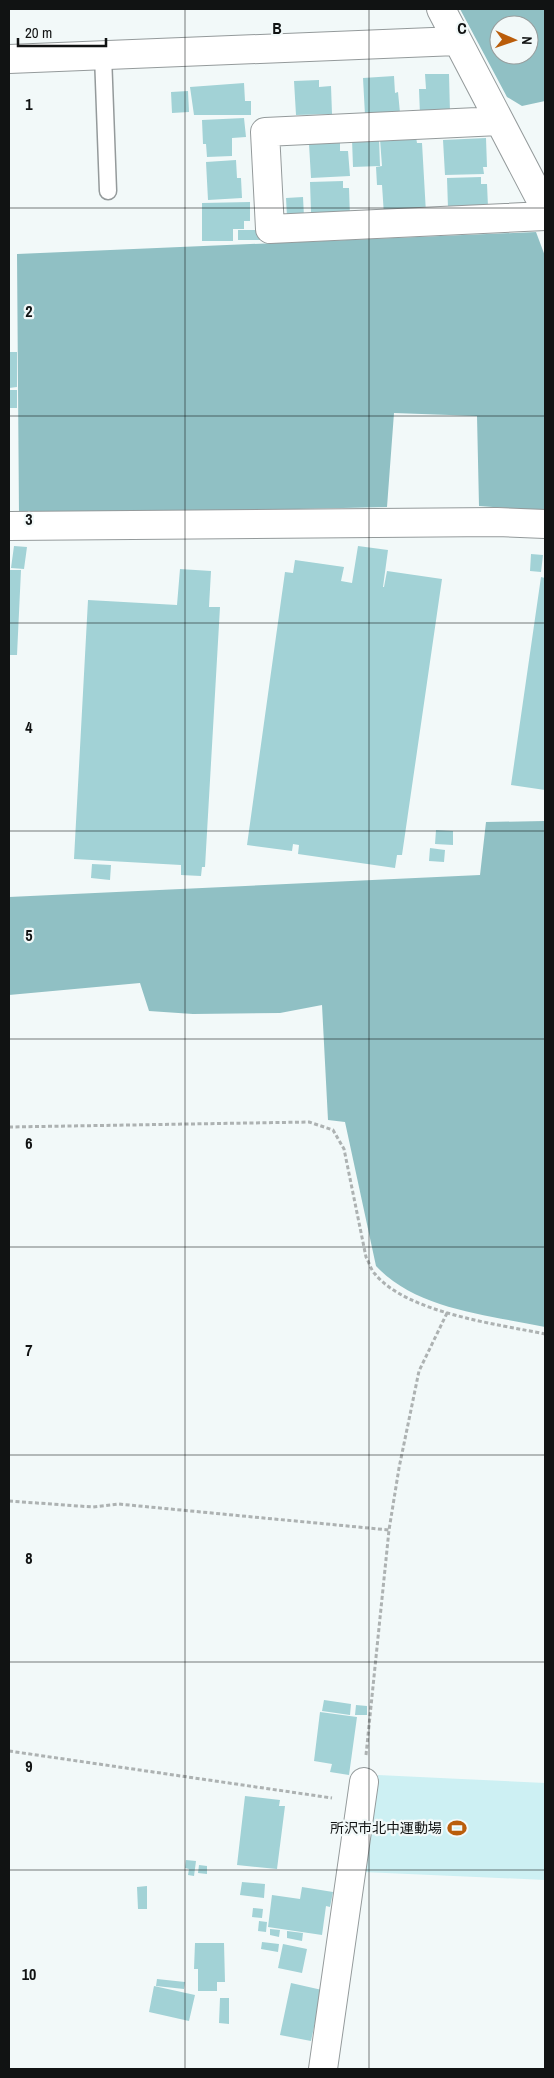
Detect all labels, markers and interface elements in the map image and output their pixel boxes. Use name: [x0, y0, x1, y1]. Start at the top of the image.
scale bar: [18, 15, 105, 47]
north arrow: [489, 15, 539, 65]
text: B: [272, 17, 282, 39]
text: C: [457, 17, 467, 39]
text: 20 m: [25, 22, 52, 43]
text: N: [518, 36, 536, 45]
text: 1: [25, 93, 33, 115]
text: 2: [25, 300, 33, 322]
text: 3: [25, 508, 33, 530]
text: 4: [25, 716, 33, 738]
text: 5: [25, 924, 33, 946]
text: 6: [25, 1132, 33, 1154]
text: 7: [25, 1339, 33, 1361]
text: 8: [25, 1547, 33, 1569]
text: 9: [25, 1755, 33, 1777]
sports icon: 所沢市北中運動場: [446, 1817, 468, 1839]
place label: 所沢市北中運動場: [330, 1819, 442, 1837]
text: 10: [22, 1963, 36, 1985]

